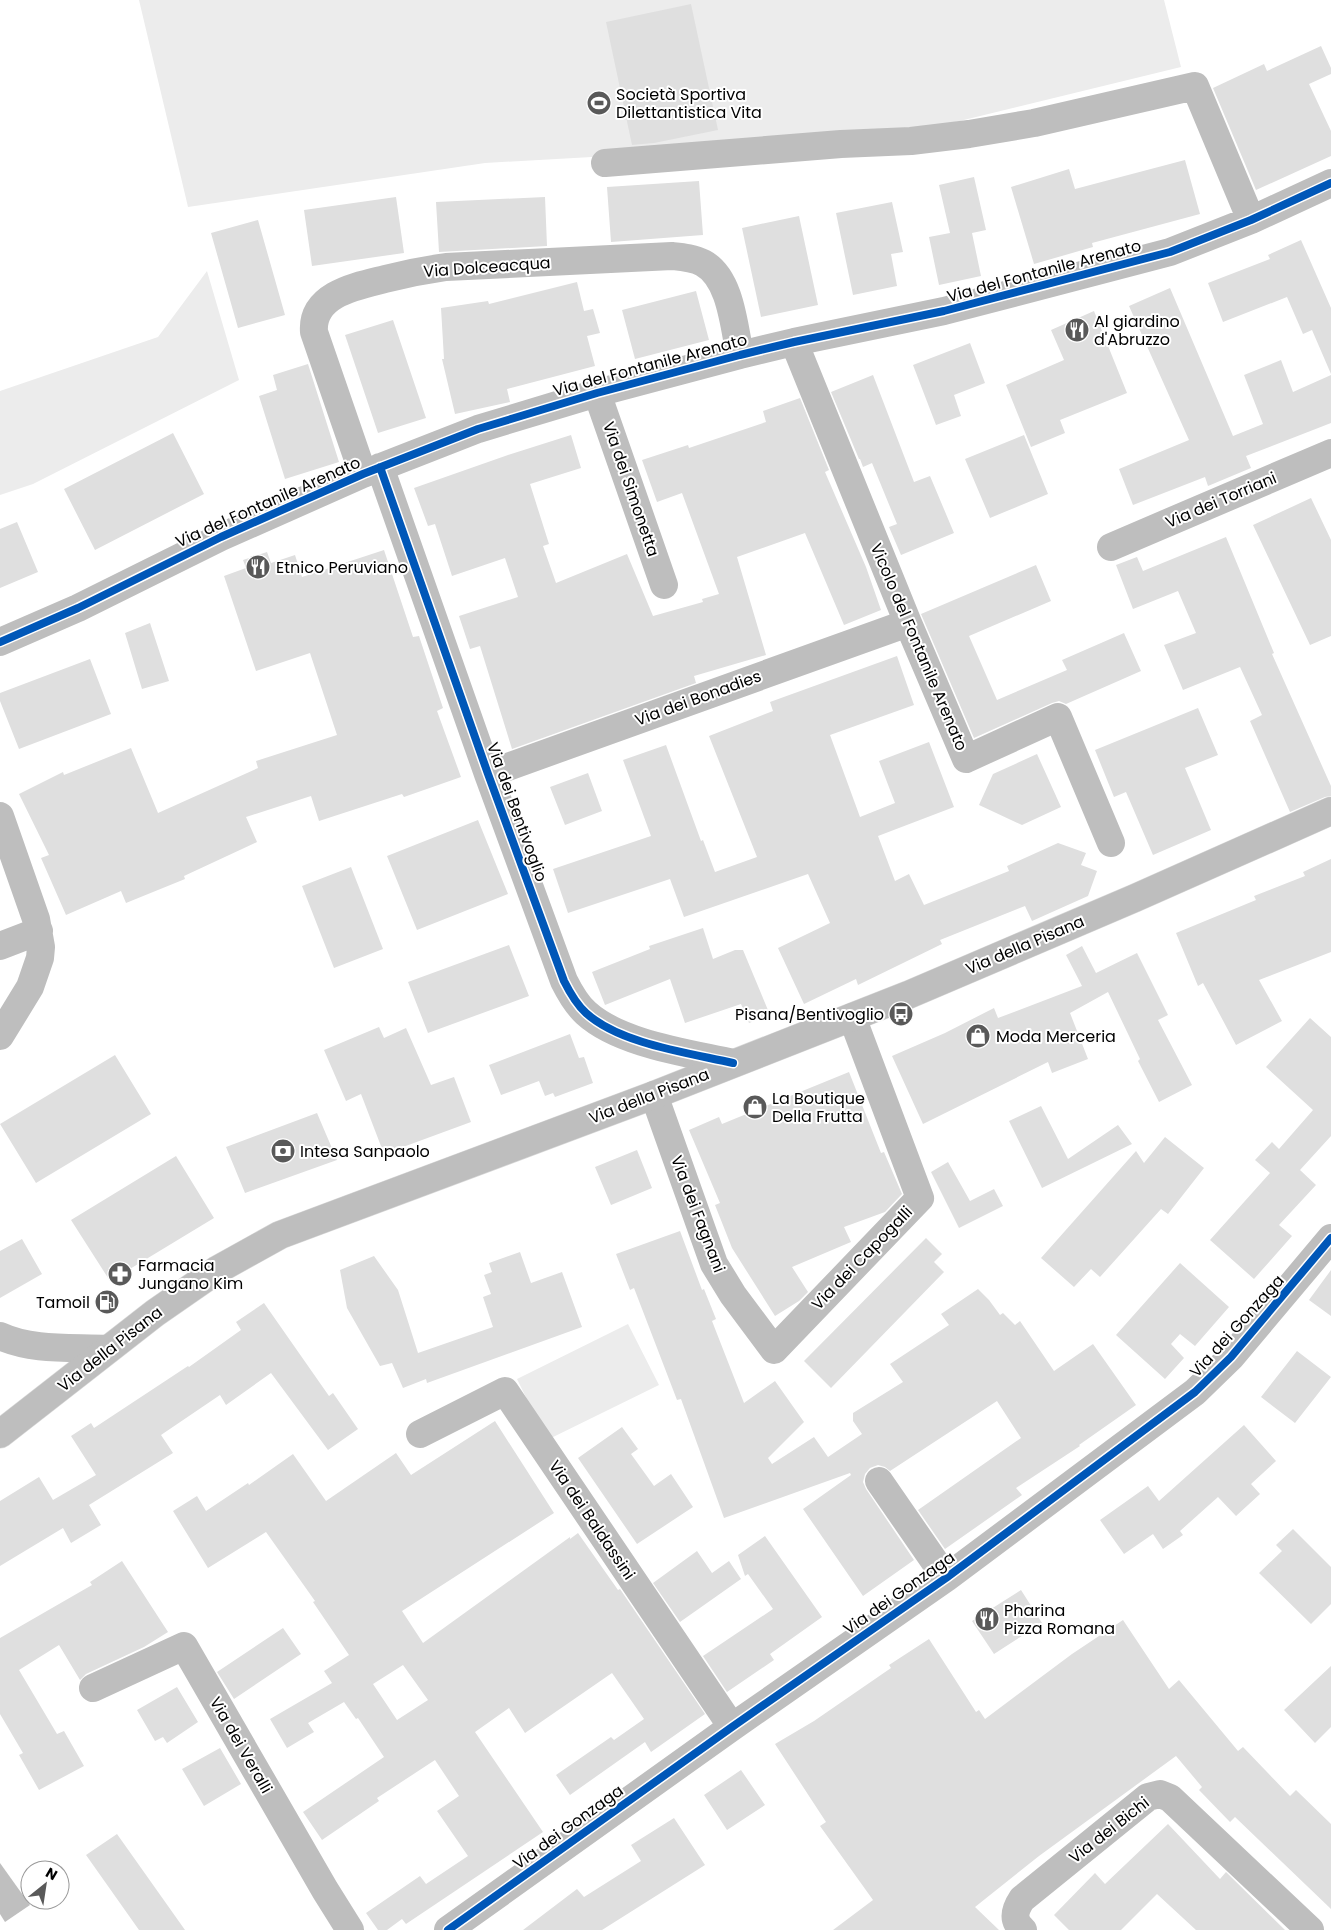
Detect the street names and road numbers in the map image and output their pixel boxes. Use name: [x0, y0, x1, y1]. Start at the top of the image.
street label: Via del Fontanile Arenato: [944, 234, 1144, 308]
street label: Via Dolceacqua: [423, 251, 551, 283]
street label: Via del Fontanile Arenato: [550, 328, 750, 402]
street label: Via dei Simonetta: [597, 418, 665, 560]
street label: Via del Fontanile Arenato: [172, 451, 364, 553]
street label: Via dei Torriani: [1162, 466, 1280, 534]
street label: Vicolo del Fontanile Arenato: [865, 540, 973, 754]
street label: Via dei Bonadies: [632, 664, 764, 732]
street label: Via dei Bentivoglio: [481, 739, 553, 885]
street label: Via della Pisana: [962, 910, 1088, 980]
street label: Via della Pisana: [586, 1063, 712, 1129]
street label: Via dei Fagnani: [665, 1152, 731, 1276]
street label: Via dei Capogalli: [806, 1201, 918, 1315]
street label: Via dei Gonzaga: [1184, 1269, 1290, 1383]
street label: Via della Pisana: [53, 1301, 167, 1397]
street label: Via dei Baldassini: [543, 1456, 641, 1584]
street label: Via dei Gonzaga: [839, 1546, 959, 1640]
street label: Via dei Veralli: [204, 1692, 278, 1798]
street label: Via dei Gonzaga: [508, 1779, 628, 1875]
street label: Via dei Bichi: [1064, 1791, 1154, 1869]

